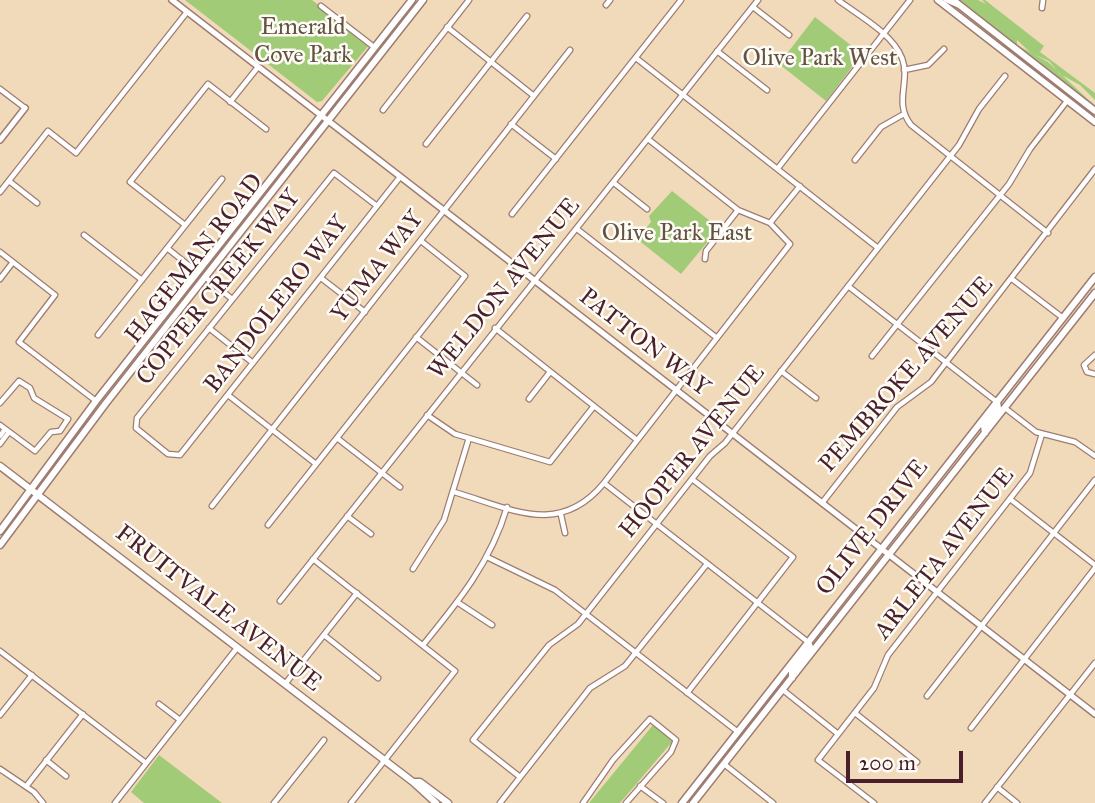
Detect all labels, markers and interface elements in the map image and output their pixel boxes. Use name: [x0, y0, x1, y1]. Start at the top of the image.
park label: Emerald Cove Park: [254, 14, 352, 70]
park label: Olive Park West: [742, 45, 898, 73]
street label: HAGEMAN ROAD: [120, 169, 270, 349]
street label: COPPER CREEK WAY: [131, 184, 307, 392]
street label: WELDON AVENUE: [423, 193, 587, 385]
street label: YUMA WAY: [326, 206, 430, 328]
street label: BANDOLERO WAY: [199, 211, 355, 399]
park label: Olive Park East: [602, 220, 752, 248]
street label: PEMBROKE AVENUE: [814, 271, 1000, 479]
street label: PATTON WAY: [573, 283, 715, 403]
street label: HOOPER AVENUE: [614, 360, 772, 544]
street label: OLIVE DRIVE: [811, 454, 935, 602]
street label: ARLETA AVENUE: [869, 462, 1021, 646]
street label: FRUITVALE AVENUE: [109, 520, 327, 698]
scale bar: [850, 736, 967, 780]
text: 200 m: [859, 750, 916, 776]

